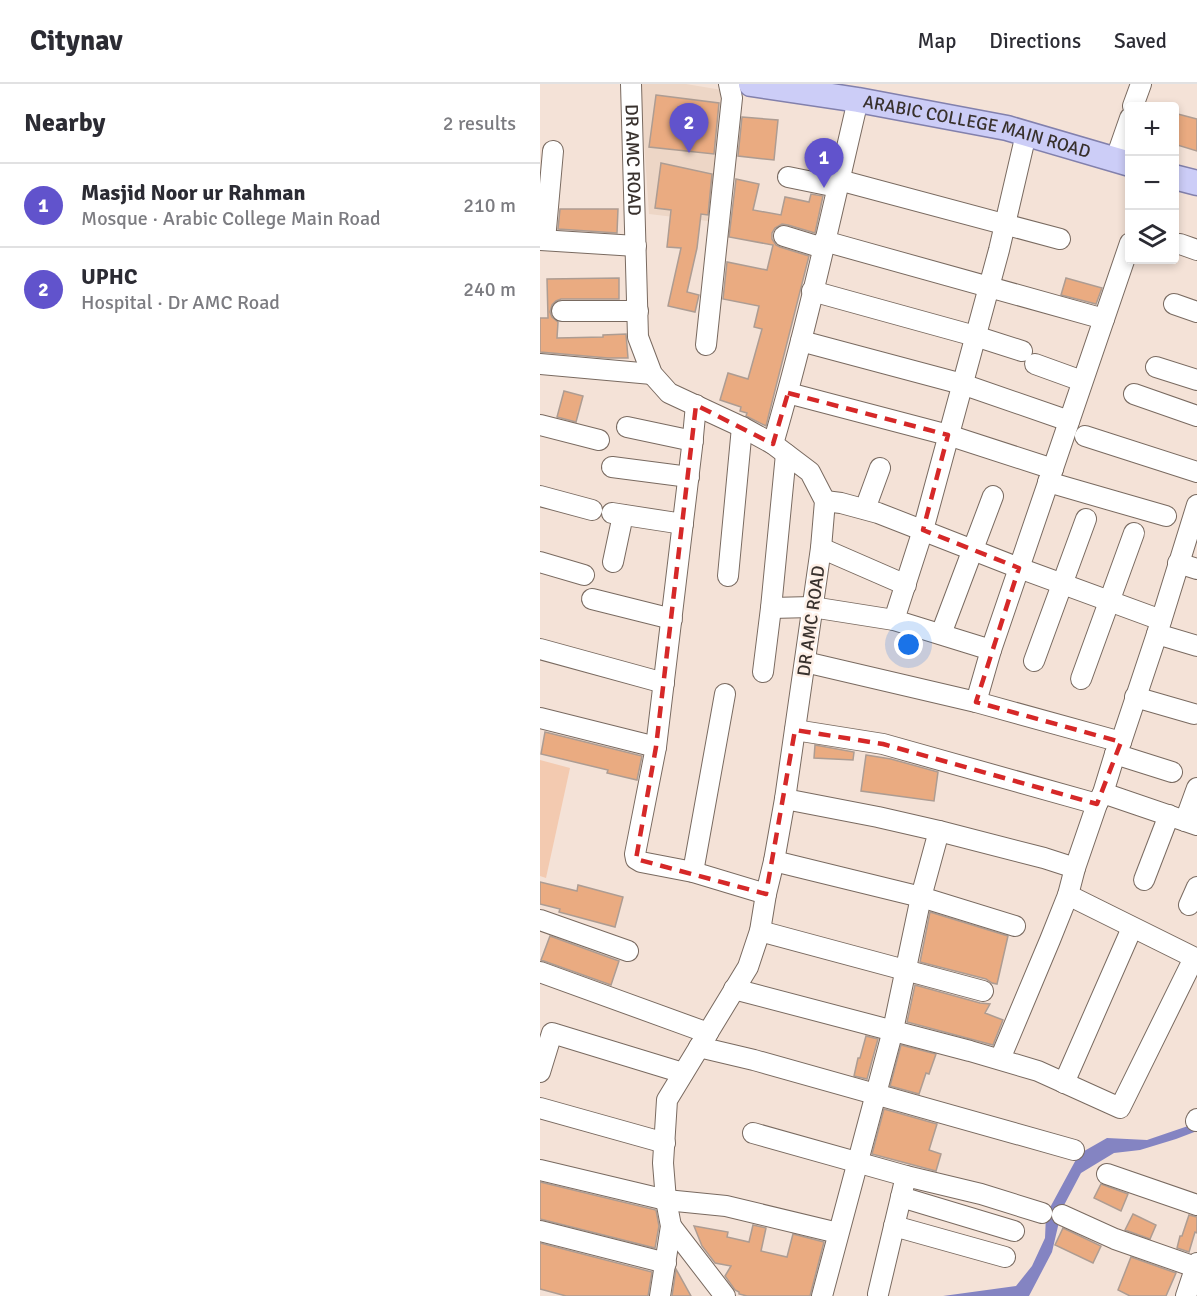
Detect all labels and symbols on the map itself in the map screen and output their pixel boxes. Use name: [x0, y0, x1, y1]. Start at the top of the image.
street label: ARABIC COLLEGE MAIN ROAD: [861, 90, 1093, 163]
street label: DR AMC ROAD: [621, 104, 646, 216]
pin: 2: [670, 104, 708, 153]
pin: 1: [804, 138, 844, 188]
street label: DR AMC ROAD: [792, 564, 830, 678]
your location: [894, 630, 923, 659]

